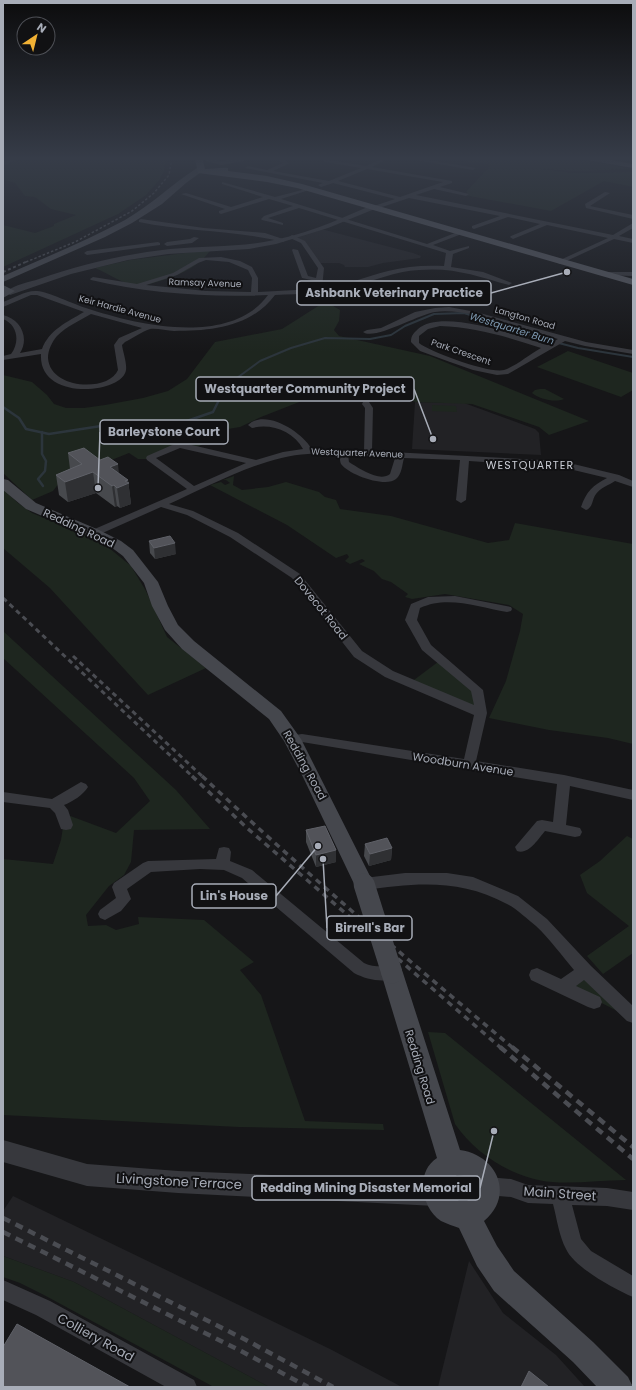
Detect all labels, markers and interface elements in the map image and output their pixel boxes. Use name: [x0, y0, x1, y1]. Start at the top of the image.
north arrow: [16, 16, 56, 56]
text: N: [34, 19, 50, 37]
street label: Ramsay Avenue: [168, 276, 242, 290]
callout: Ashbank Veterinary Practice: [297, 281, 491, 305]
text: Ashbank Veterinary Practice: [305, 284, 483, 301]
street label: Keir Hardie Avenue: [78, 292, 163, 326]
street label: Langton Road: [493, 304, 557, 332]
water label: Westquarter Burn: [468, 308, 556, 348]
street label: Park Crescent: [430, 336, 492, 368]
callout: Westquarter Community Project: [196, 377, 414, 401]
text: Westquarter Community Project: [204, 380, 406, 397]
callout: Barleystone Court: [100, 420, 228, 444]
text: Barleystone Court: [108, 423, 220, 440]
street label: Westquarter Avenue: [311, 445, 404, 461]
district label: WESTQUARTER: [486, 457, 574, 473]
street label: Redding Road: [41, 504, 117, 552]
street label: Dovecot Road: [291, 573, 351, 643]
street label: Redding Road: [279, 727, 331, 803]
street label: Woodburn Avenue: [411, 748, 515, 780]
callout: Lin's House: [192, 884, 276, 908]
text: Lin's House: [200, 887, 269, 904]
callout: Birrell's Bar: [327, 916, 412, 940]
text: Birrell's Bar: [335, 919, 405, 936]
street label: Redding Road: [401, 1028, 439, 1106]
street label: Livingstone Terrace: [116, 1169, 242, 1194]
callout: Redding Mining Disaster Memorial: [252, 1176, 480, 1200]
text: Redding Mining Disaster Memorial: [260, 1179, 472, 1196]
street label: Main Street: [523, 1181, 597, 1206]
street label: Colliery Road: [54, 1308, 138, 1366]

